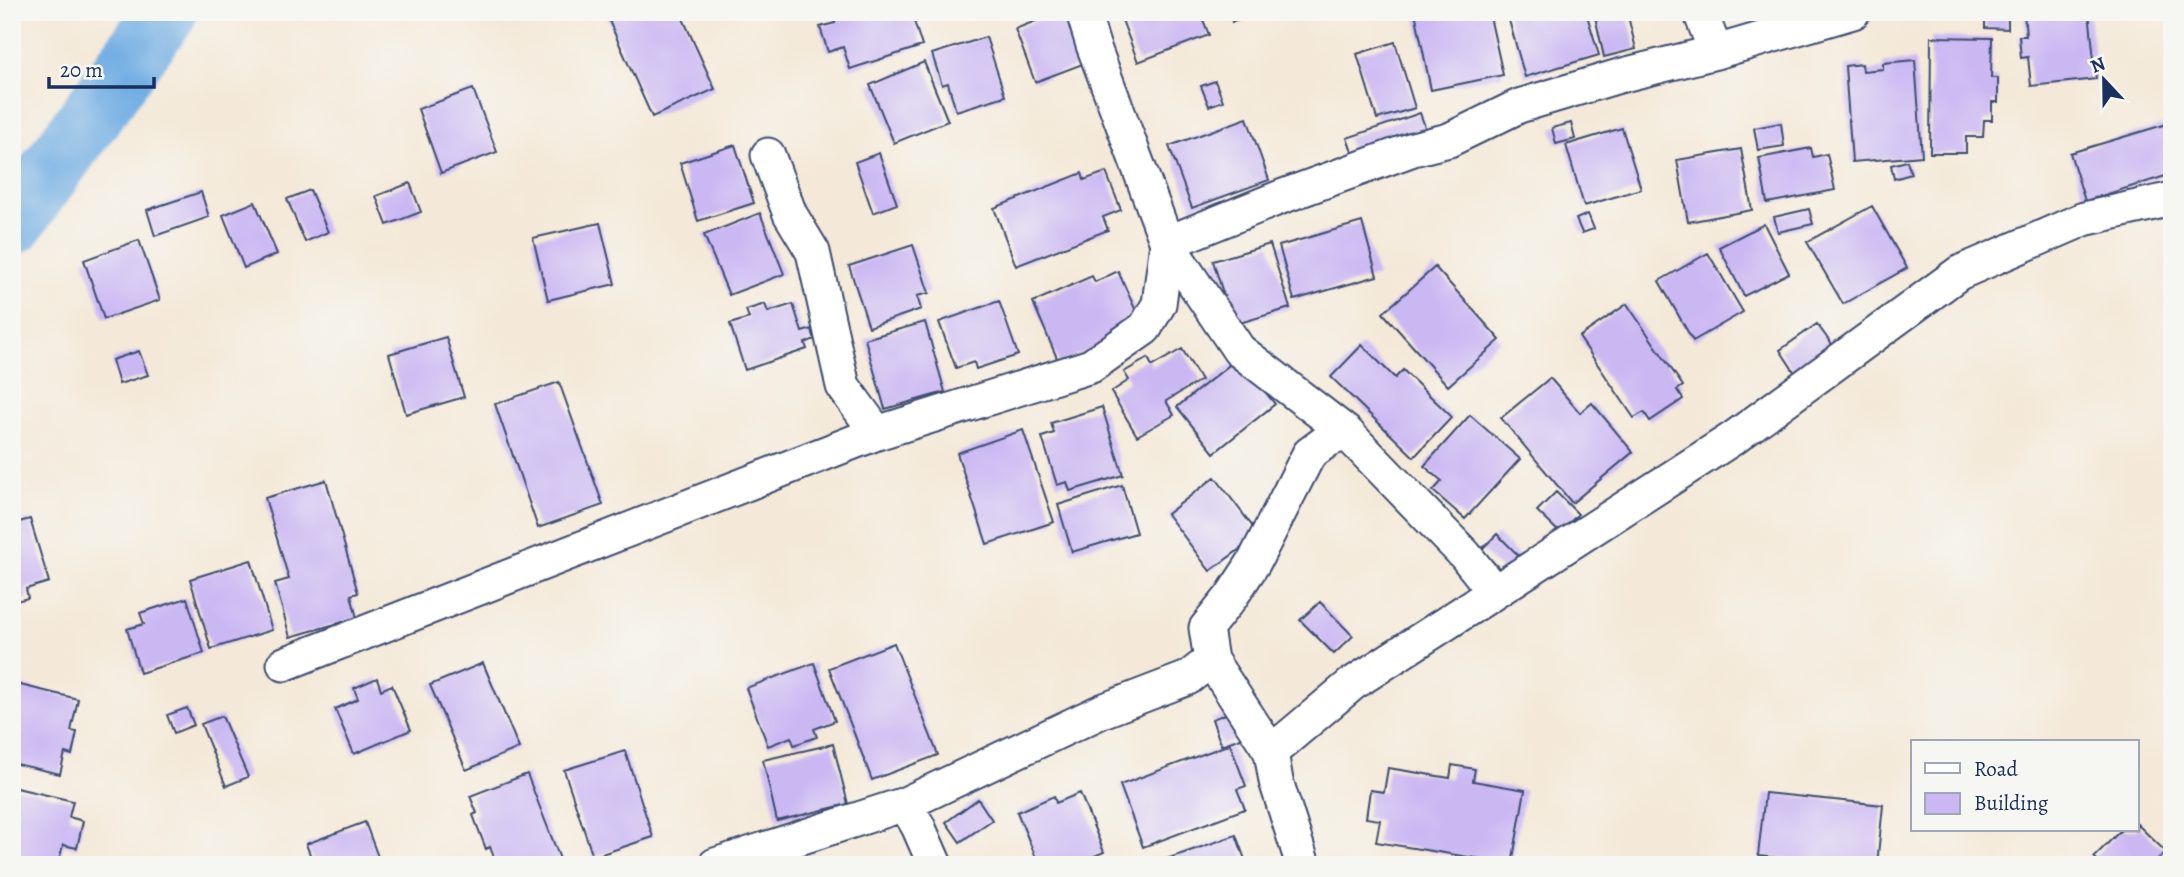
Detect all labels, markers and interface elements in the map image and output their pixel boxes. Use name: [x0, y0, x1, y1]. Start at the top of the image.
scale bar: [49, 46, 154, 90]
north arrow: [2068, 46, 2138, 116]
text: N: [2087, 50, 2109, 80]
text: 20 m: [60, 56, 103, 84]
legend: [1911, 740, 2138, 832]
text: Road: [1974, 755, 2018, 783]
text: Building: [1974, 789, 2049, 817]

